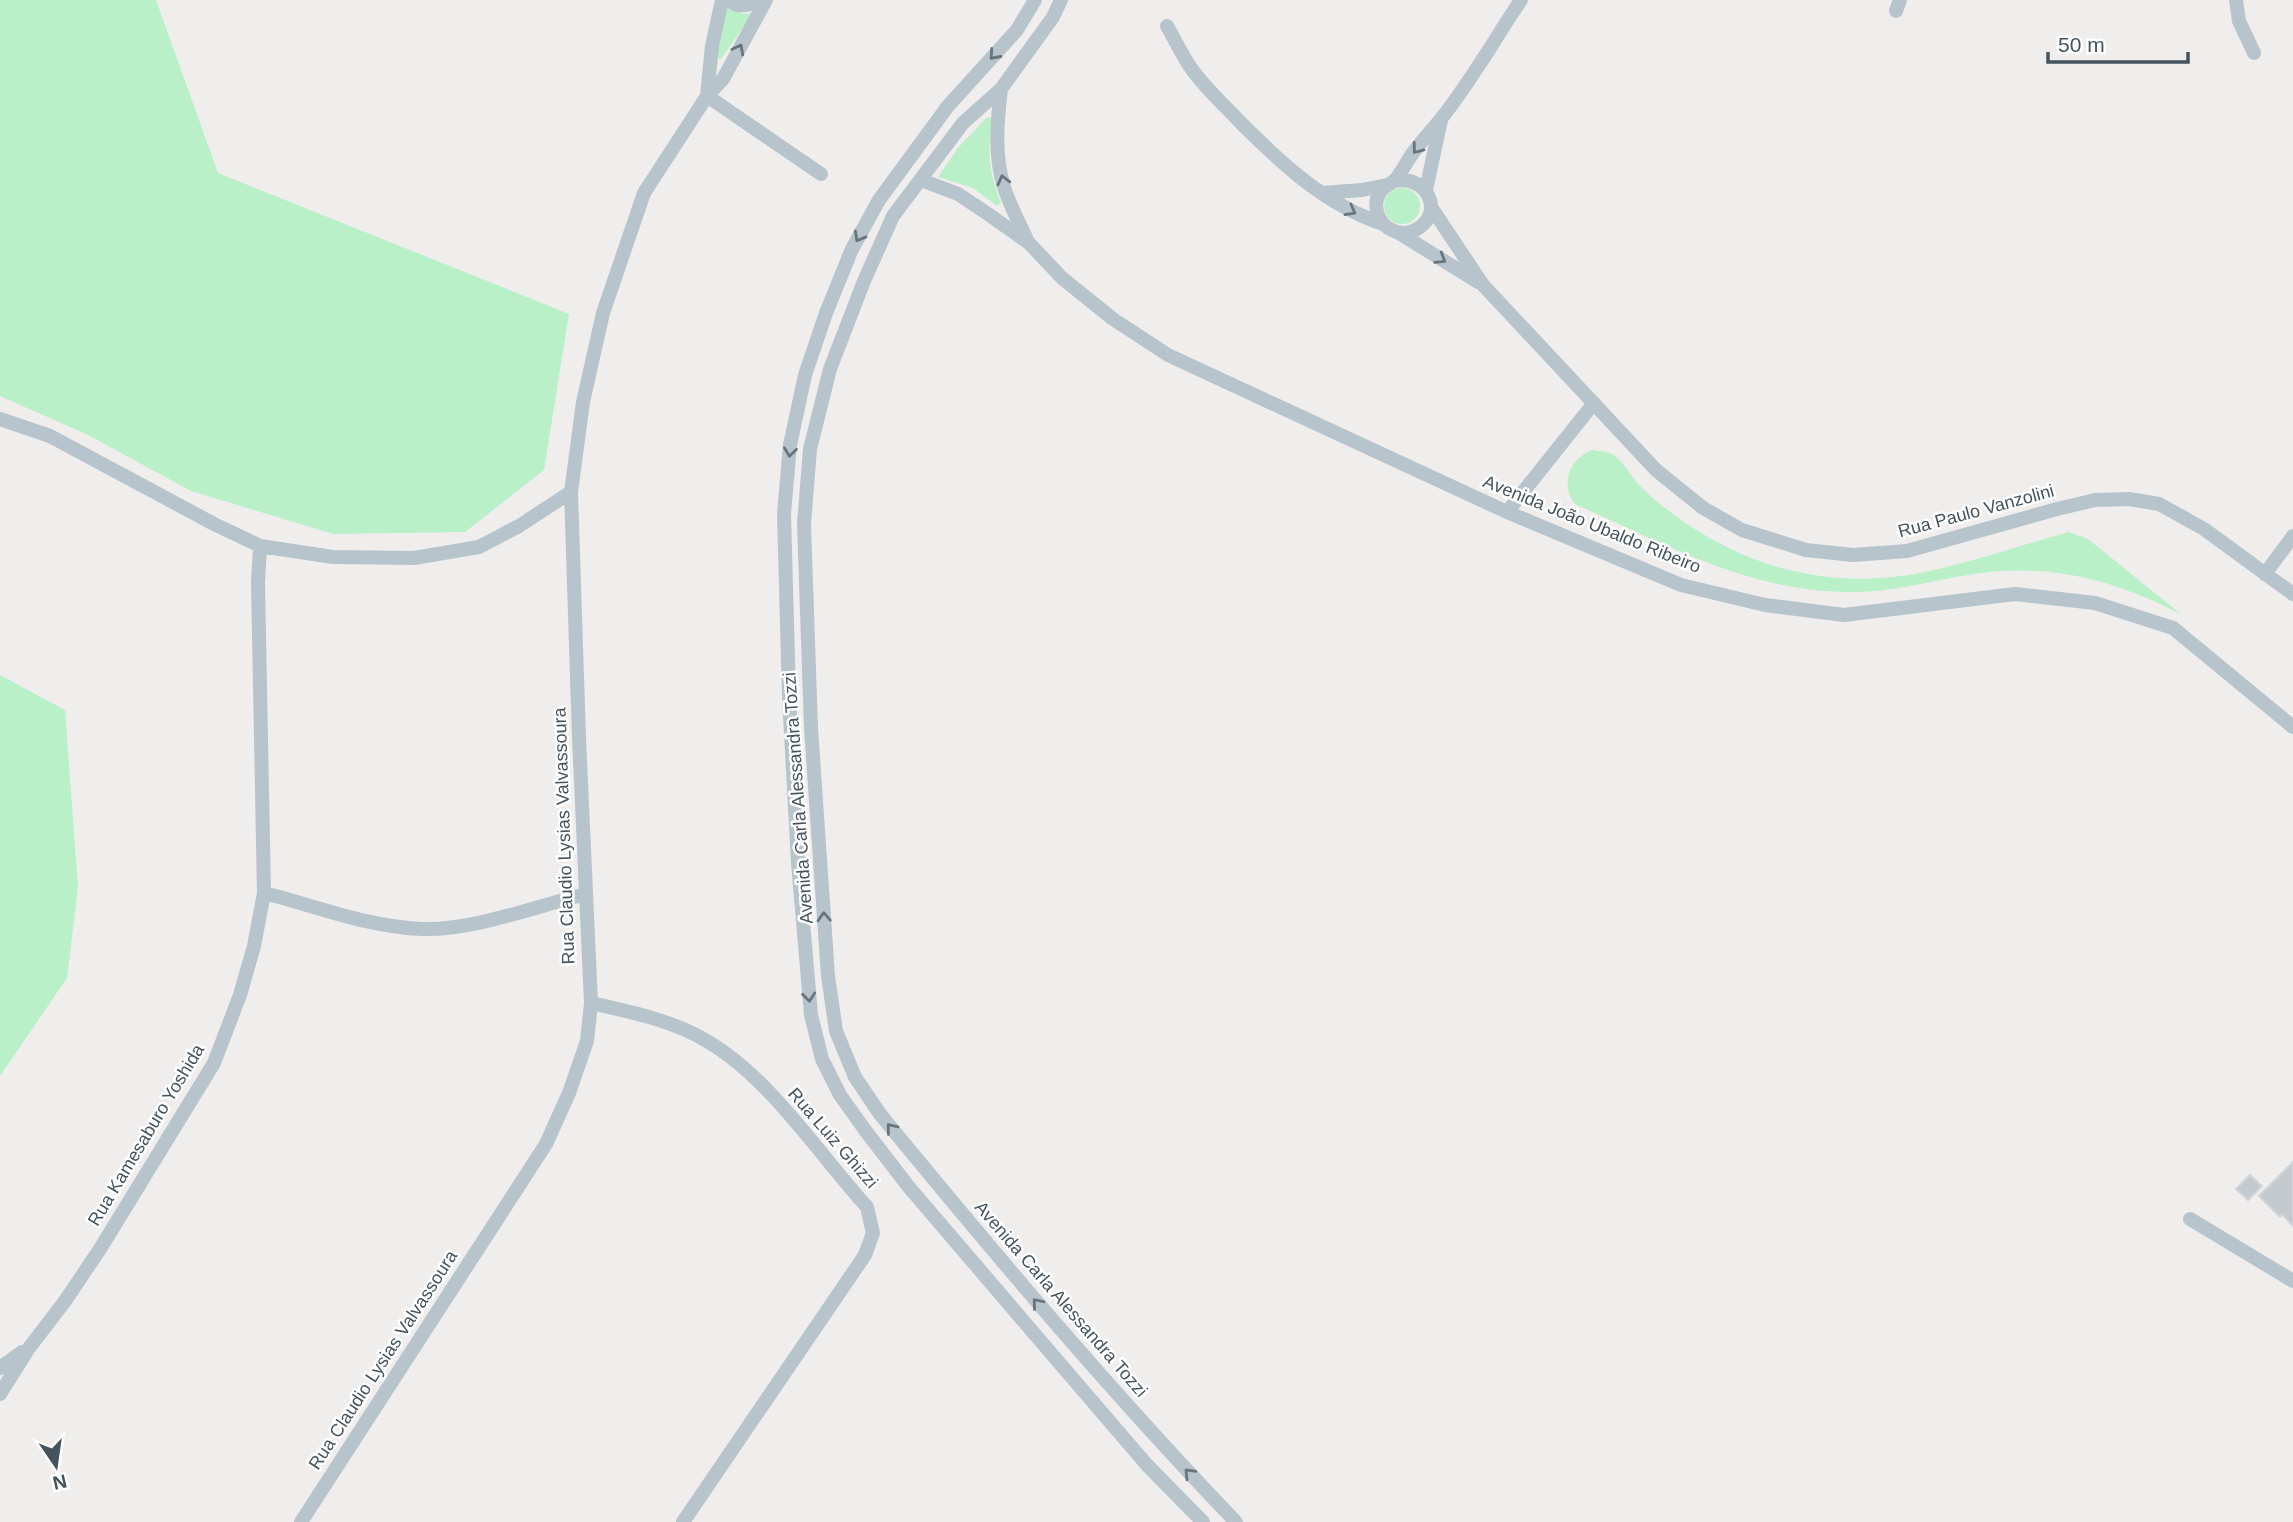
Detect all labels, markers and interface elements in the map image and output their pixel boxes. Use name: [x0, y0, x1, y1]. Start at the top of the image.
scale bar: [2048, 21, 2188, 65]
text: 50 m: [2058, 33, 2105, 56]
one-way arrow: [730, 44, 744, 57]
one-way arrow: [990, 47, 1003, 60]
one-way arrow: [1412, 141, 1425, 153]
one-way arrow: [997, 174, 1011, 186]
one-way arrow: [1343, 203, 1356, 216]
one-way arrow: [854, 229, 867, 242]
one-way arrow: [1434, 250, 1447, 263]
one-way arrow: [783, 447, 798, 458]
street label: Avenida João Ubaldo Ribeiro: [1480, 471, 1704, 577]
street label: Rua Paulo Vanzolini: [1896, 481, 2056, 541]
street label: Avenida Carla Alessandra Tozzi: [779, 671, 817, 925]
street label: Rua Claudio Lysias Valvassoura: [549, 706, 578, 965]
one-way arrow: [817, 911, 832, 922]
one-way arrow: [802, 991, 817, 1003]
street label: Rua Kamesaburo Yoshida: [84, 1040, 209, 1229]
street label: Rua Luiz Ghizzi: [784, 1084, 882, 1192]
one-way arrow: [887, 1124, 900, 1136]
street label: Avenida Carla Alessandra Tozzi: [971, 1197, 1151, 1401]
street label: Rua Claudio Lysias Valvassoura: [305, 1246, 462, 1473]
one-way arrow: [1033, 1298, 1046, 1310]
north arrow: [21, 1431, 91, 1501]
one-way arrow: [1184, 1468, 1197, 1481]
text: N: [51, 1470, 69, 1494]

